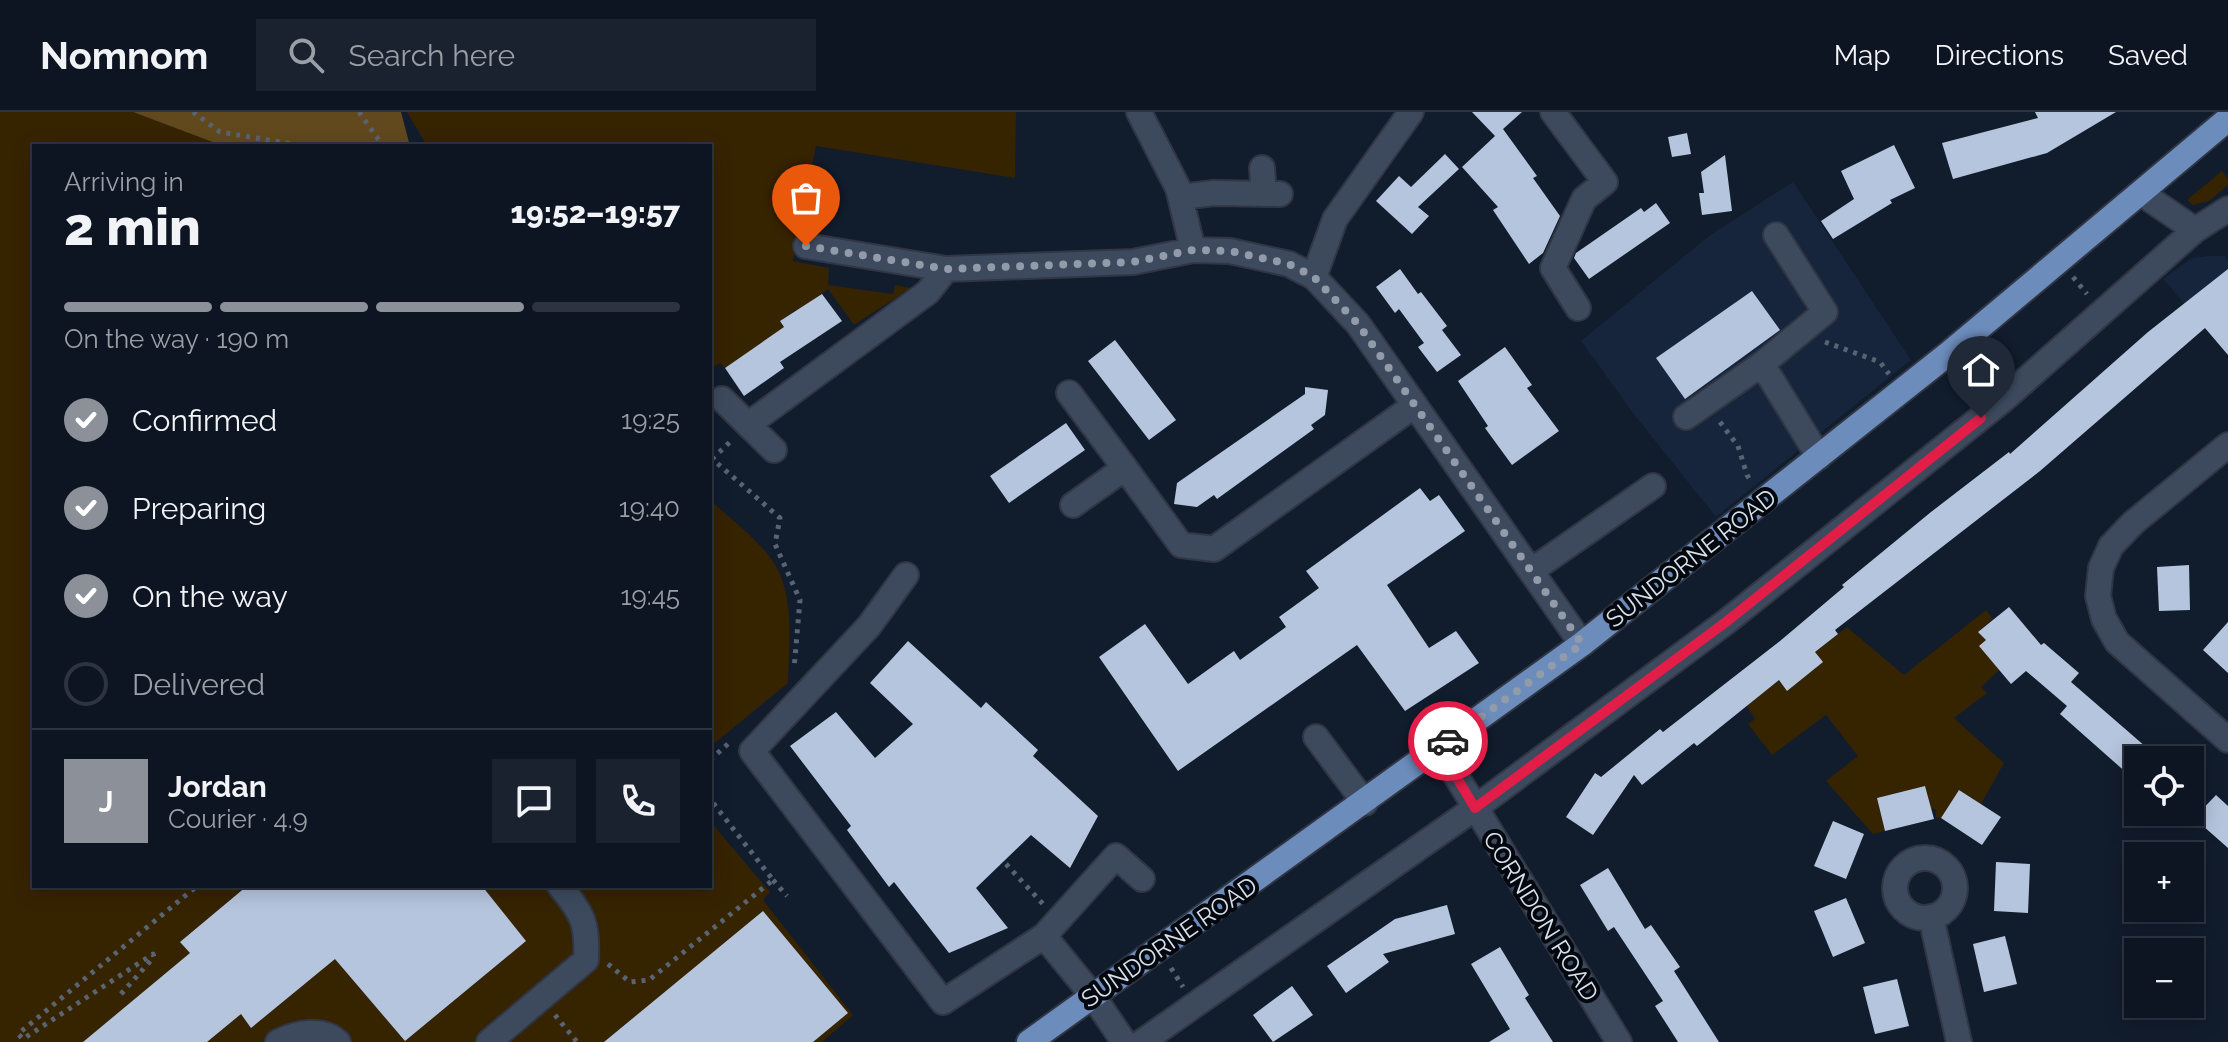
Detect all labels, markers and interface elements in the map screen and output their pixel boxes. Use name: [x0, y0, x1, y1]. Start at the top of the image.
search box: [256, 19, 816, 91]
text: Nomnom: [40, 33, 208, 78]
icon: search: [284, 33, 328, 77]
text: Search here: [348, 38, 515, 73]
text: Map: [1834, 39, 1891, 72]
text: Directions: [1935, 39, 2064, 72]
text: Saved: [2108, 39, 2188, 72]
pin: [772, 164, 840, 246]
text: Arriving in: [64, 167, 184, 197]
icon: bag: [784, 176, 828, 220]
text: 19:52–19:57: [511, 195, 680, 230]
text: 2 min: [64, 196, 201, 257]
text: On the way · 190 m: [64, 324, 289, 354]
pin: [1947, 336, 2015, 418]
icon: home: [1959, 348, 2003, 392]
icon: check: [64, 398, 108, 442]
text: Confirmed: [132, 403, 277, 438]
text: 19:25: [621, 405, 680, 435]
street label: SUNDORNE ROAD: [1600, 483, 1782, 633]
icon: check: [64, 486, 108, 530]
text: Preparing: [132, 491, 266, 526]
text: 19:40: [619, 493, 680, 523]
icon: check: [64, 574, 108, 618]
text: On the way: [132, 579, 288, 614]
text: 19:45: [620, 581, 680, 611]
text: Delivered: [132, 667, 265, 702]
courier: [1408, 701, 1488, 781]
icon: car: [1426, 719, 1470, 763]
map controls: [2124, 746, 2204, 1018]
button: locate: [2124, 746, 2204, 826]
button: chat: [492, 759, 576, 843]
button: phone: [596, 759, 680, 843]
text: Jordan: [168, 769, 267, 804]
text: J: [99, 784, 113, 819]
text: Courier · 4.9: [168, 804, 308, 834]
street label: CORNDON ROAD: [1477, 826, 1605, 1006]
button: +: [2124, 842, 2204, 922]
street label: SUNDORNE ROAD: [1076, 871, 1262, 1013]
button: −: [2124, 938, 2204, 1018]

